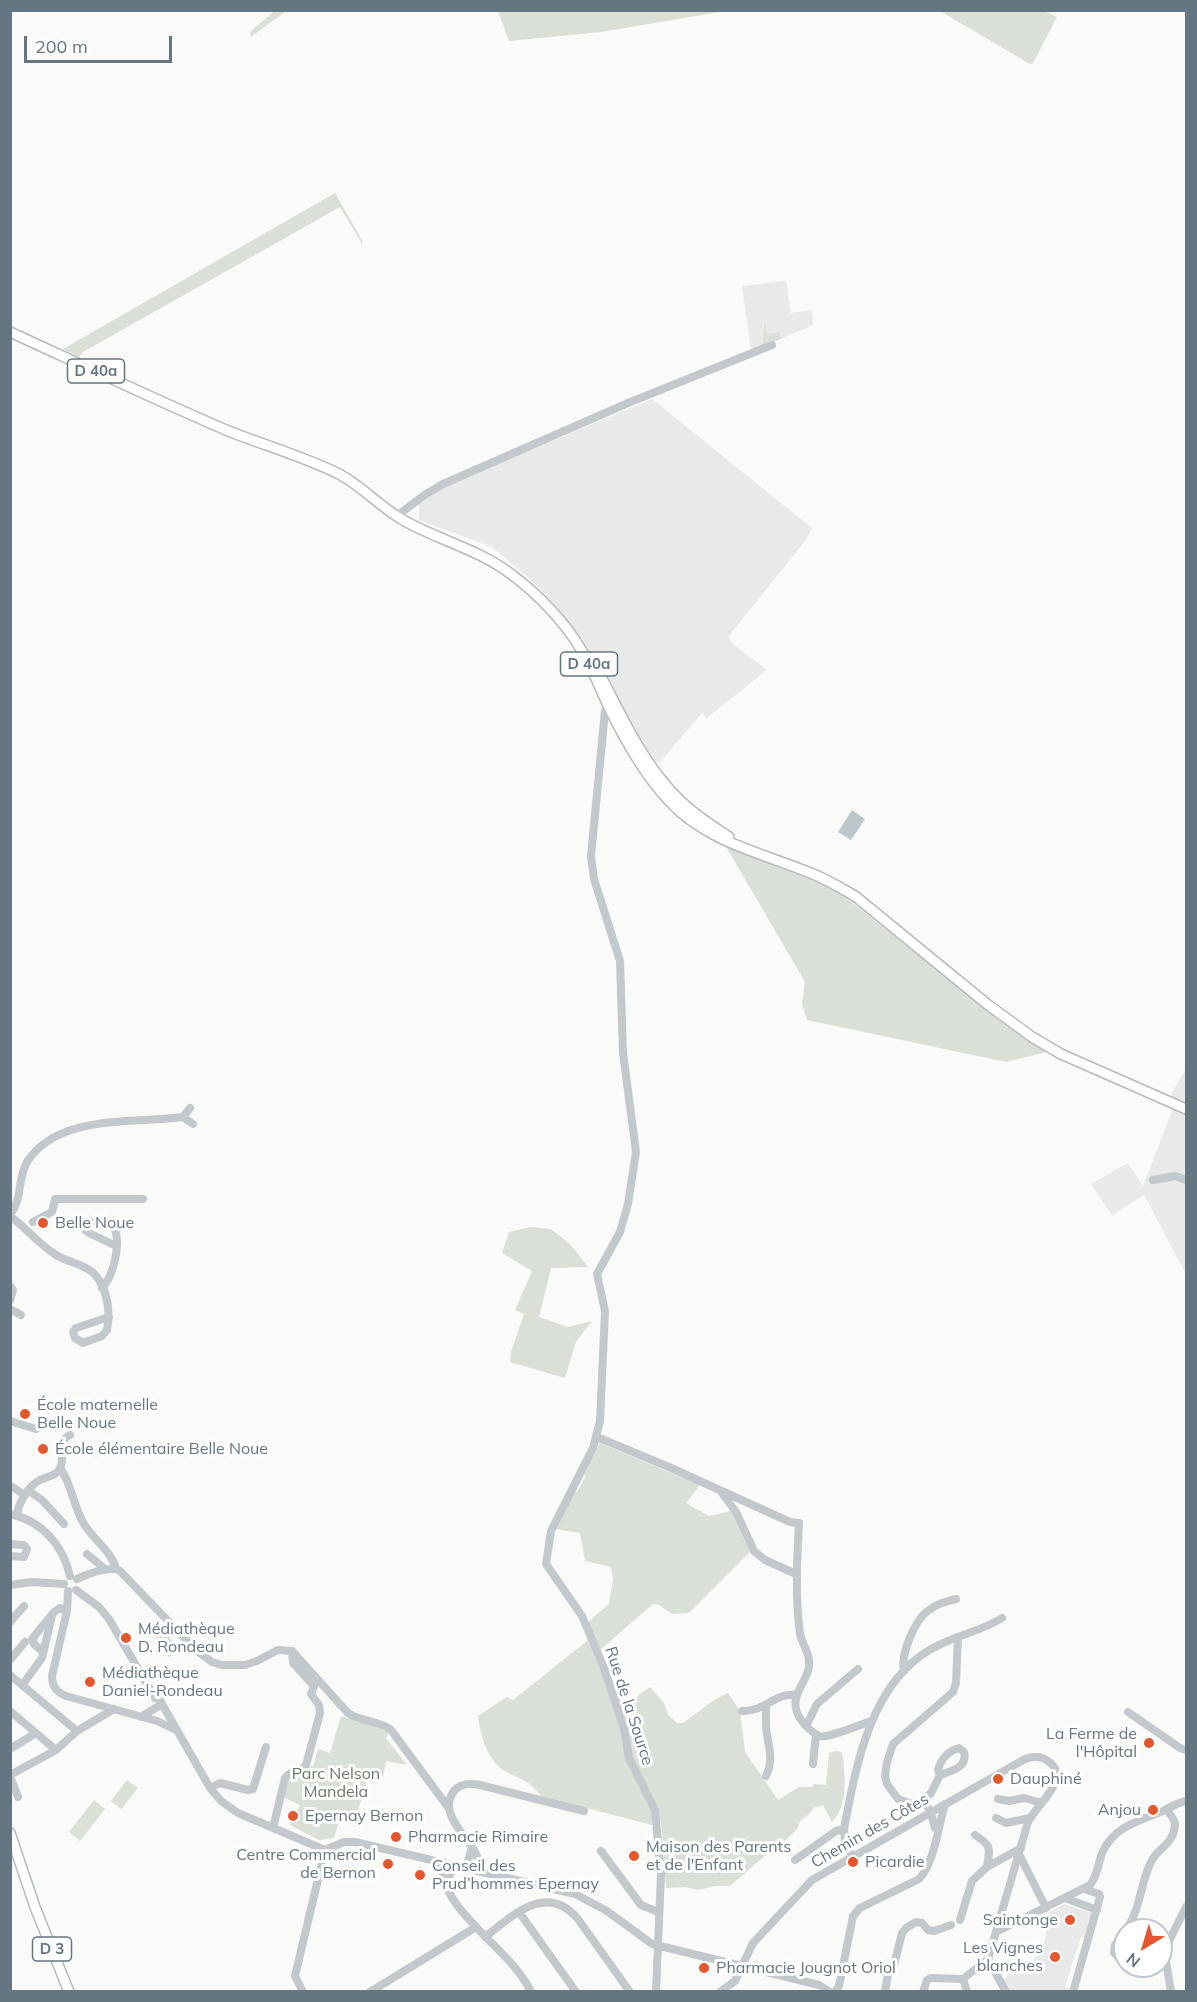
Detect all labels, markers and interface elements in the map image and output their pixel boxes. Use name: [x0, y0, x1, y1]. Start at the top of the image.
scale bar: [27, 24, 176, 62]
text: 200 m: [35, 35, 88, 58]
road number: D 40a: [68, 359, 124, 383]
road number: D 40a: [560, 652, 618, 676]
place label: Belle Noue: [55, 1213, 134, 1233]
marker: Belle Noue: [36, 1216, 50, 1230]
place label: École maternelle Belle Noue: [37, 1395, 158, 1433]
marker: École maternelle Belle Noue: [18, 1407, 32, 1421]
place label: École élémentaire Belle Noue: [55, 1439, 268, 1459]
marker: École élémentaire Belle Noue: [36, 1442, 50, 1456]
place label: Médiathèque D. Rondeau: [138, 1619, 235, 1657]
marker: Médiathèque D. Rondeau: [119, 1631, 133, 1645]
street label: Rue de la Source: [601, 1644, 657, 1768]
place label: Médiathèque Daniel-Rondeau: [102, 1663, 223, 1701]
marker: Médiathèque Daniel-Rondeau: [83, 1675, 97, 1689]
place label: La Ferme de l'Hôpital: [1046, 1724, 1137, 1762]
marker: La Ferme de l'Hôpital: [1142, 1736, 1156, 1750]
park label: Parc Nelson Mandela: [292, 1764, 380, 1802]
place label: Dauphiné: [1010, 1769, 1082, 1789]
marker: Dauphiné: [991, 1772, 1005, 1786]
street label: Chemin des Côtes: [808, 1790, 932, 1872]
place label: Anjou: [1098, 1800, 1141, 1820]
marker: Anjou: [1146, 1803, 1160, 1817]
place label: Epernay Bernon: [305, 1806, 423, 1826]
marker: Epernay Bernon: [286, 1809, 300, 1823]
place label: Pharmacie Rimaire: [408, 1827, 548, 1847]
marker: Pharmacie Rimaire: [389, 1830, 403, 1844]
place label: Maison des Parents et de l'Enfant: [646, 1837, 791, 1875]
place label: Centre Commercial de Bernon: [236, 1845, 376, 1883]
marker: Maison des Parents et de l'Enfant: [627, 1849, 641, 1863]
place label: Picardie: [865, 1852, 924, 1872]
marker: Picardie: [846, 1855, 860, 1869]
place label: Conseil des Prud’hommes Epernay: [432, 1856, 599, 1894]
marker: Centre Commercial de Bernon: [381, 1857, 395, 1871]
marker: Conseil des Prud’hommes Epernay: [413, 1868, 427, 1882]
place label: Saintonge: [983, 1910, 1058, 1930]
marker: Saintonge: [1063, 1913, 1077, 1927]
north arrow: [1113, 1918, 1173, 1978]
road number: D 3: [32, 1937, 72, 1961]
place label: Les Vignes blanches: [963, 1938, 1043, 1976]
text: N: [1122, 1949, 1144, 1972]
marker: Les Vignes blanches: [1048, 1950, 1062, 1964]
place label: Pharmacie Jougnot Oriol: [716, 1958, 896, 1978]
marker: Pharmacie Jougnot Oriol: [697, 1961, 711, 1975]

